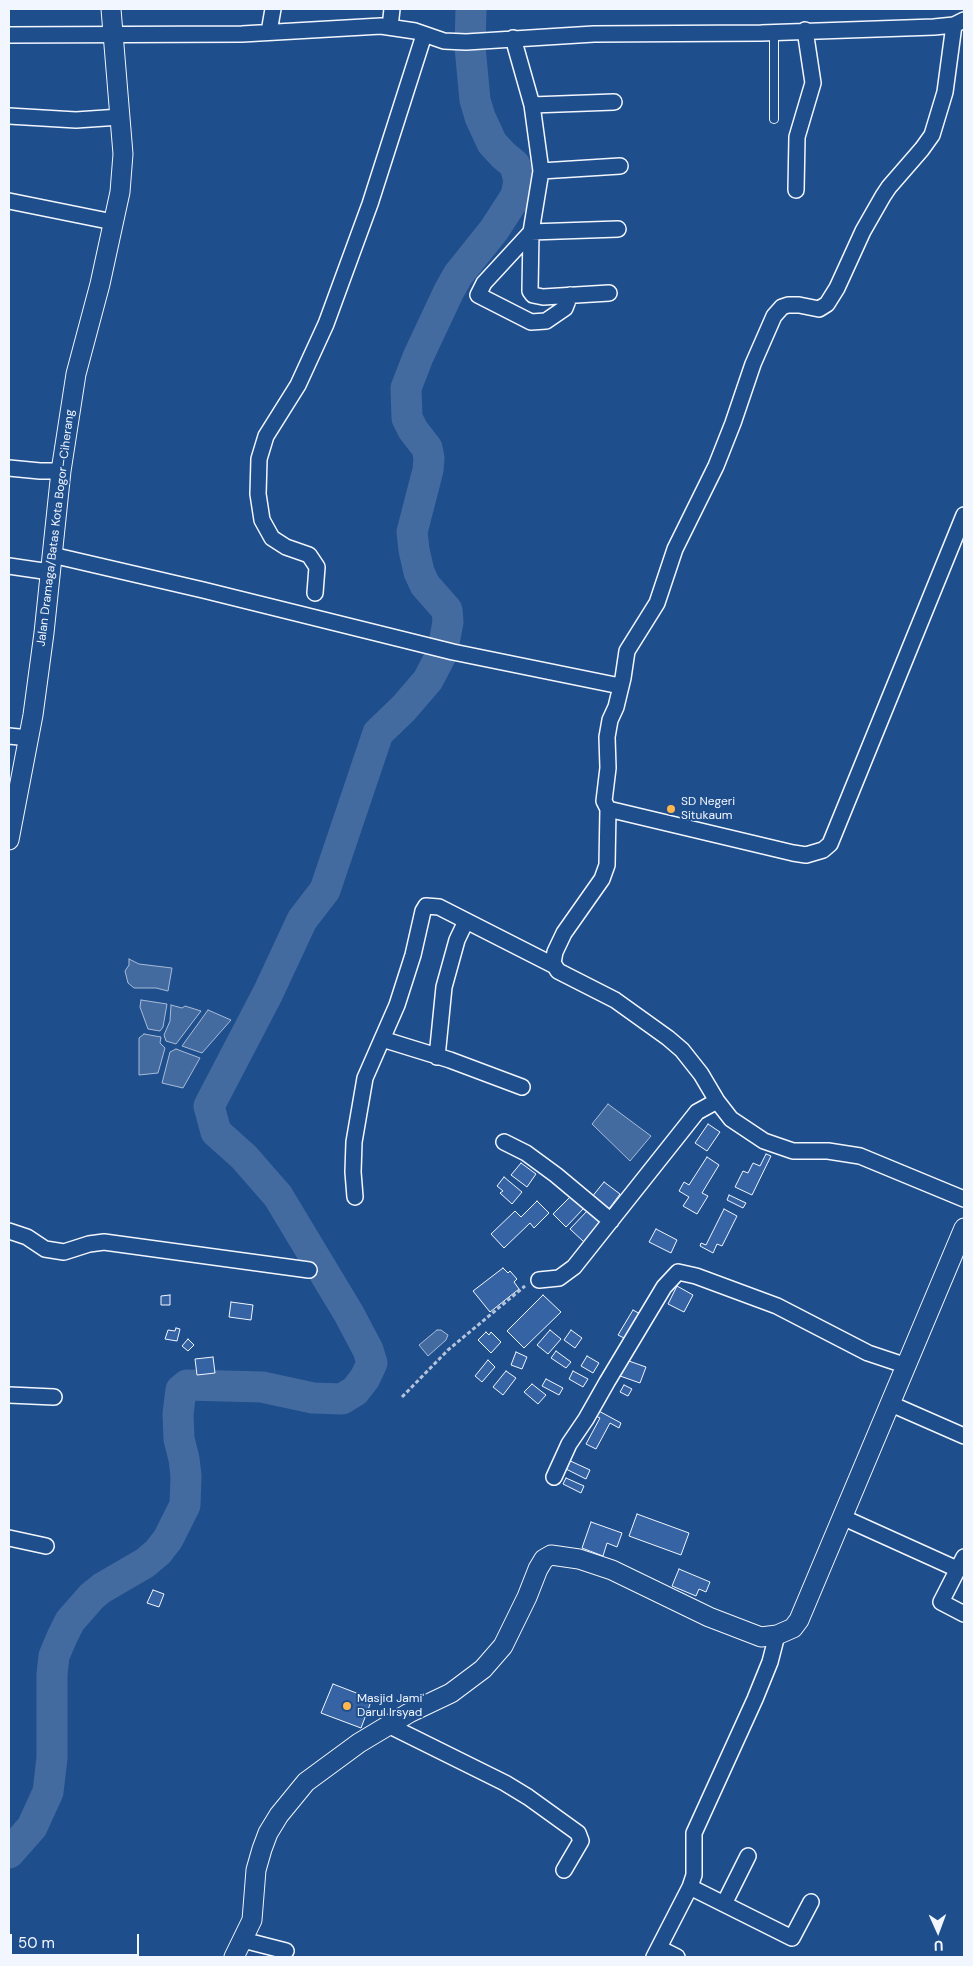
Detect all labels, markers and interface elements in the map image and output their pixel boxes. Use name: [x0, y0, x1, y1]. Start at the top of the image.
street label: Jalan Dramaga/Batas Kota Bogor–Ciherang: [34, 409, 78, 647]
place label: SD Negeri Situkaum: [681, 795, 735, 823]
marker: SD Negeri Situkaum: [665, 803, 677, 815]
place label: Masjid Jami' Darul Irsyad: [357, 1692, 424, 1720]
marker: Masjid Jami' Darul Irsyad: [341, 1700, 353, 1712]
north arrow: [913, 1906, 963, 1956]
scale bar: [12, 1924, 141, 1956]
text: 50 m: [18, 1933, 55, 1953]
text: U: [933, 1937, 944, 1955]

